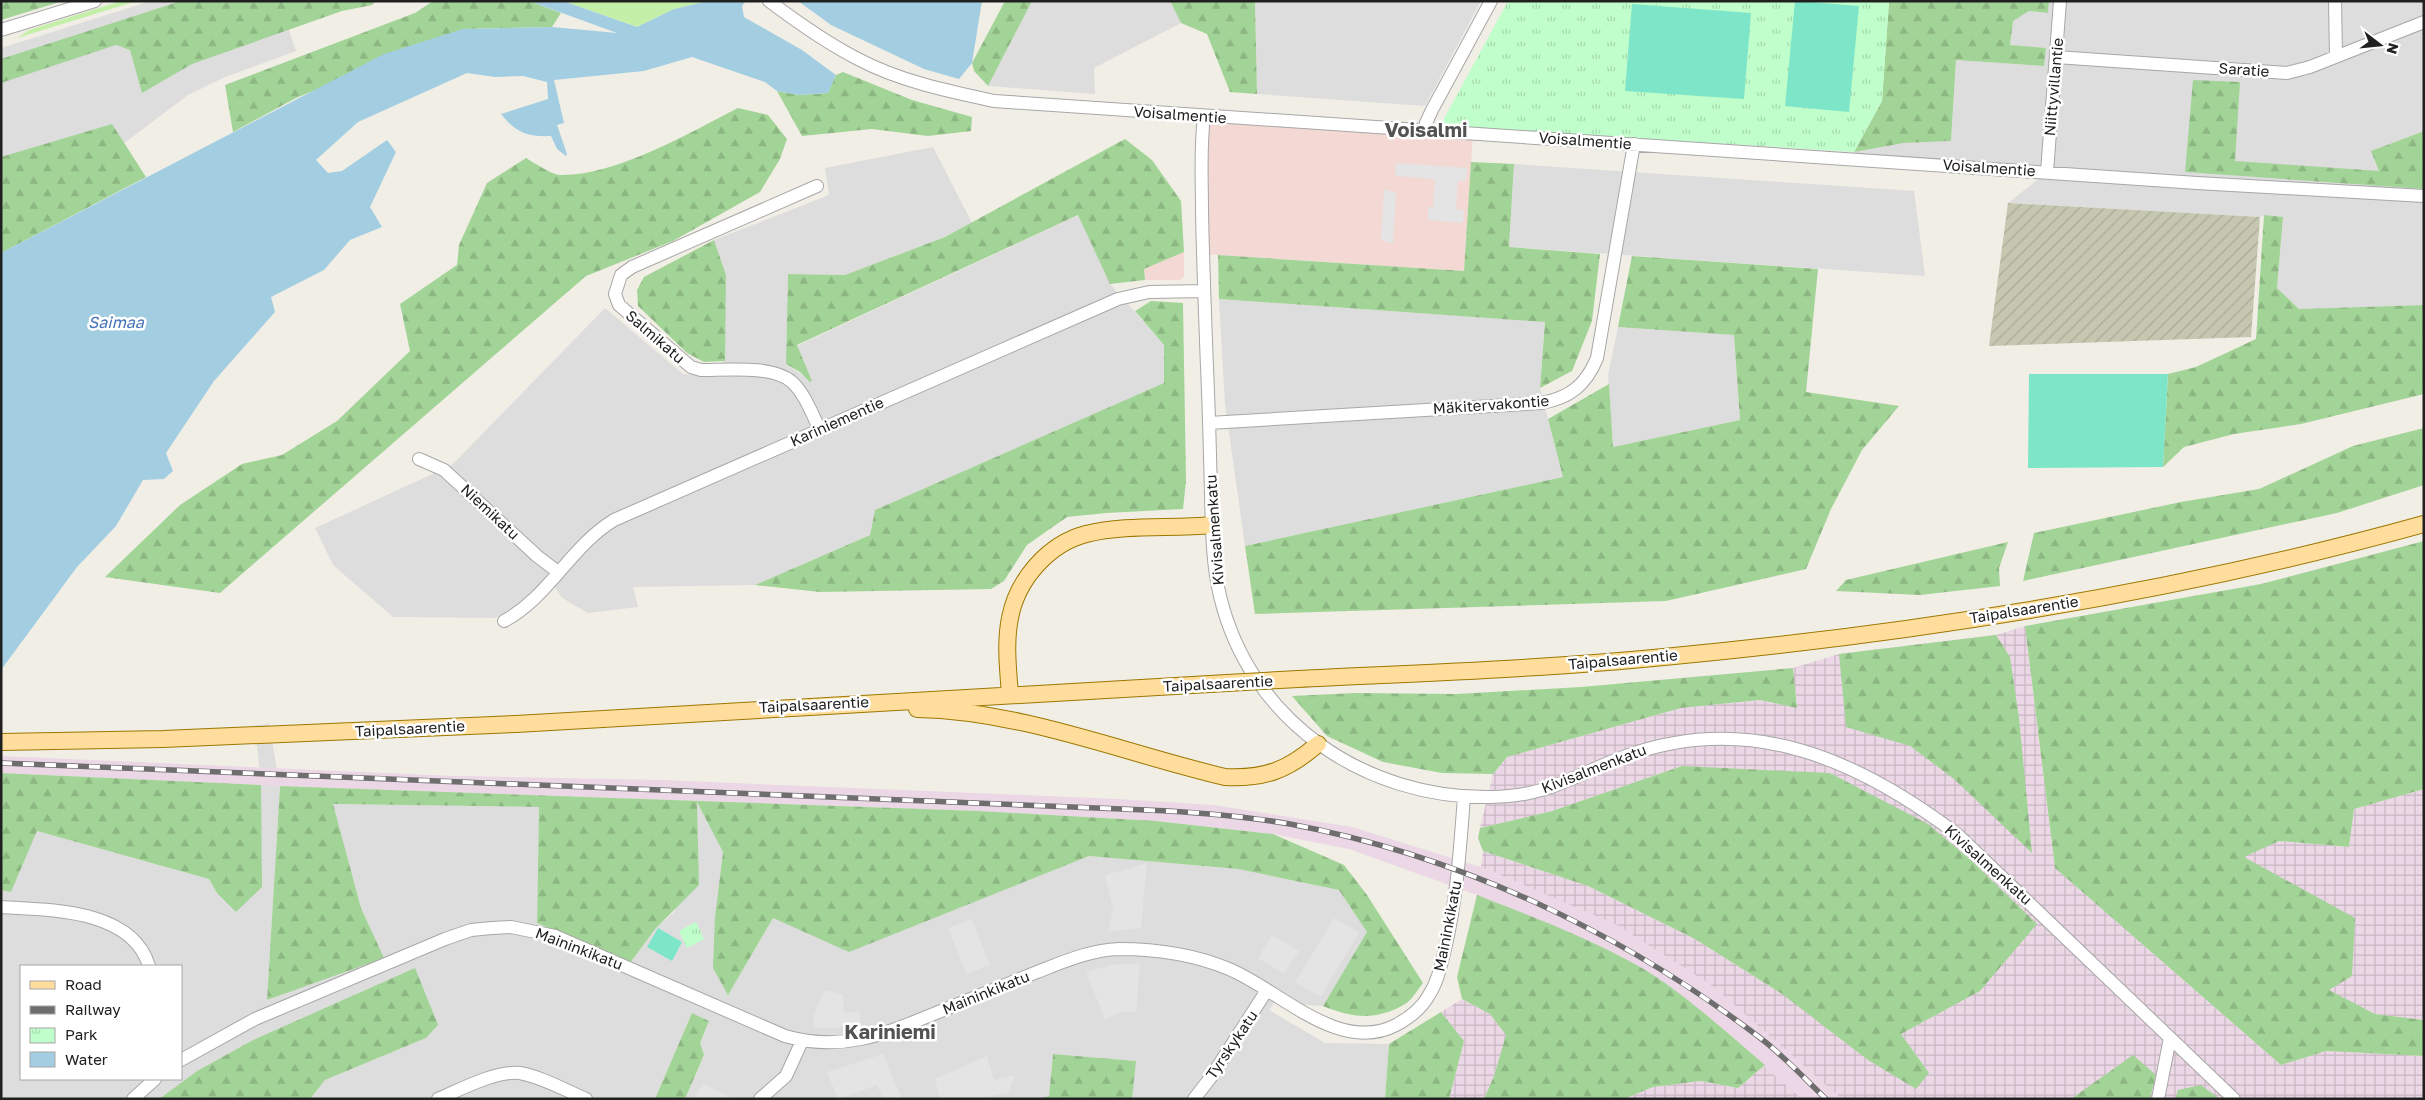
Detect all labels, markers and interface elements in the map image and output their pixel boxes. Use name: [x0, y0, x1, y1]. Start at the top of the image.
north arrow: [2355, 20, 2405, 70]
street label: Niittyvillantie: [2040, 37, 2066, 137]
text: N: [2383, 41, 2403, 56]
street label: Saratie: [2218, 58, 2270, 80]
street label: Voisalmentie: [1133, 102, 1227, 126]
district label: Voisalmi: [1385, 117, 1467, 141]
street label: Voisalmentie: [1538, 128, 1632, 152]
street label: Voisalmentie: [1942, 155, 2036, 179]
street label: Salmikatu: [623, 306, 689, 367]
water label: Saimaa: [88, 312, 145, 332]
street label: Mäkitervakontie: [1432, 391, 1550, 417]
street label: Kariniementie: [787, 392, 886, 450]
street label: Kivisalmenkatu: [1201, 474, 1227, 586]
street label: Niemikatu: [458, 480, 524, 543]
street label: Taipalsaarentie: [1968, 591, 2080, 627]
street label: Taipalsaarentie: [1567, 645, 1679, 673]
street label: Taipalsaarentie: [1163, 671, 1274, 695]
street label: Taipalsaarentie: [759, 692, 870, 716]
street label: Taipalsaarentie: [355, 716, 466, 740]
street label: Kivisalmenkatu: [1539, 740, 1649, 796]
street label: Kivisalmenkatu: [1941, 820, 2036, 908]
street label: Maininkikatu: [1429, 879, 1465, 973]
street label: Maininkikatu: [533, 923, 626, 973]
legend: [20, 965, 182, 1080]
street label: Maininkikatu: [940, 966, 1032, 1018]
text: Road: [65, 975, 102, 993]
text: Railway: [65, 1000, 121, 1018]
street label: Tyrskykatu: [1202, 1007, 1261, 1082]
district label: Kariniemi: [844, 1019, 936, 1043]
text: Park: [65, 1025, 98, 1043]
text: Water: [65, 1050, 108, 1068]

